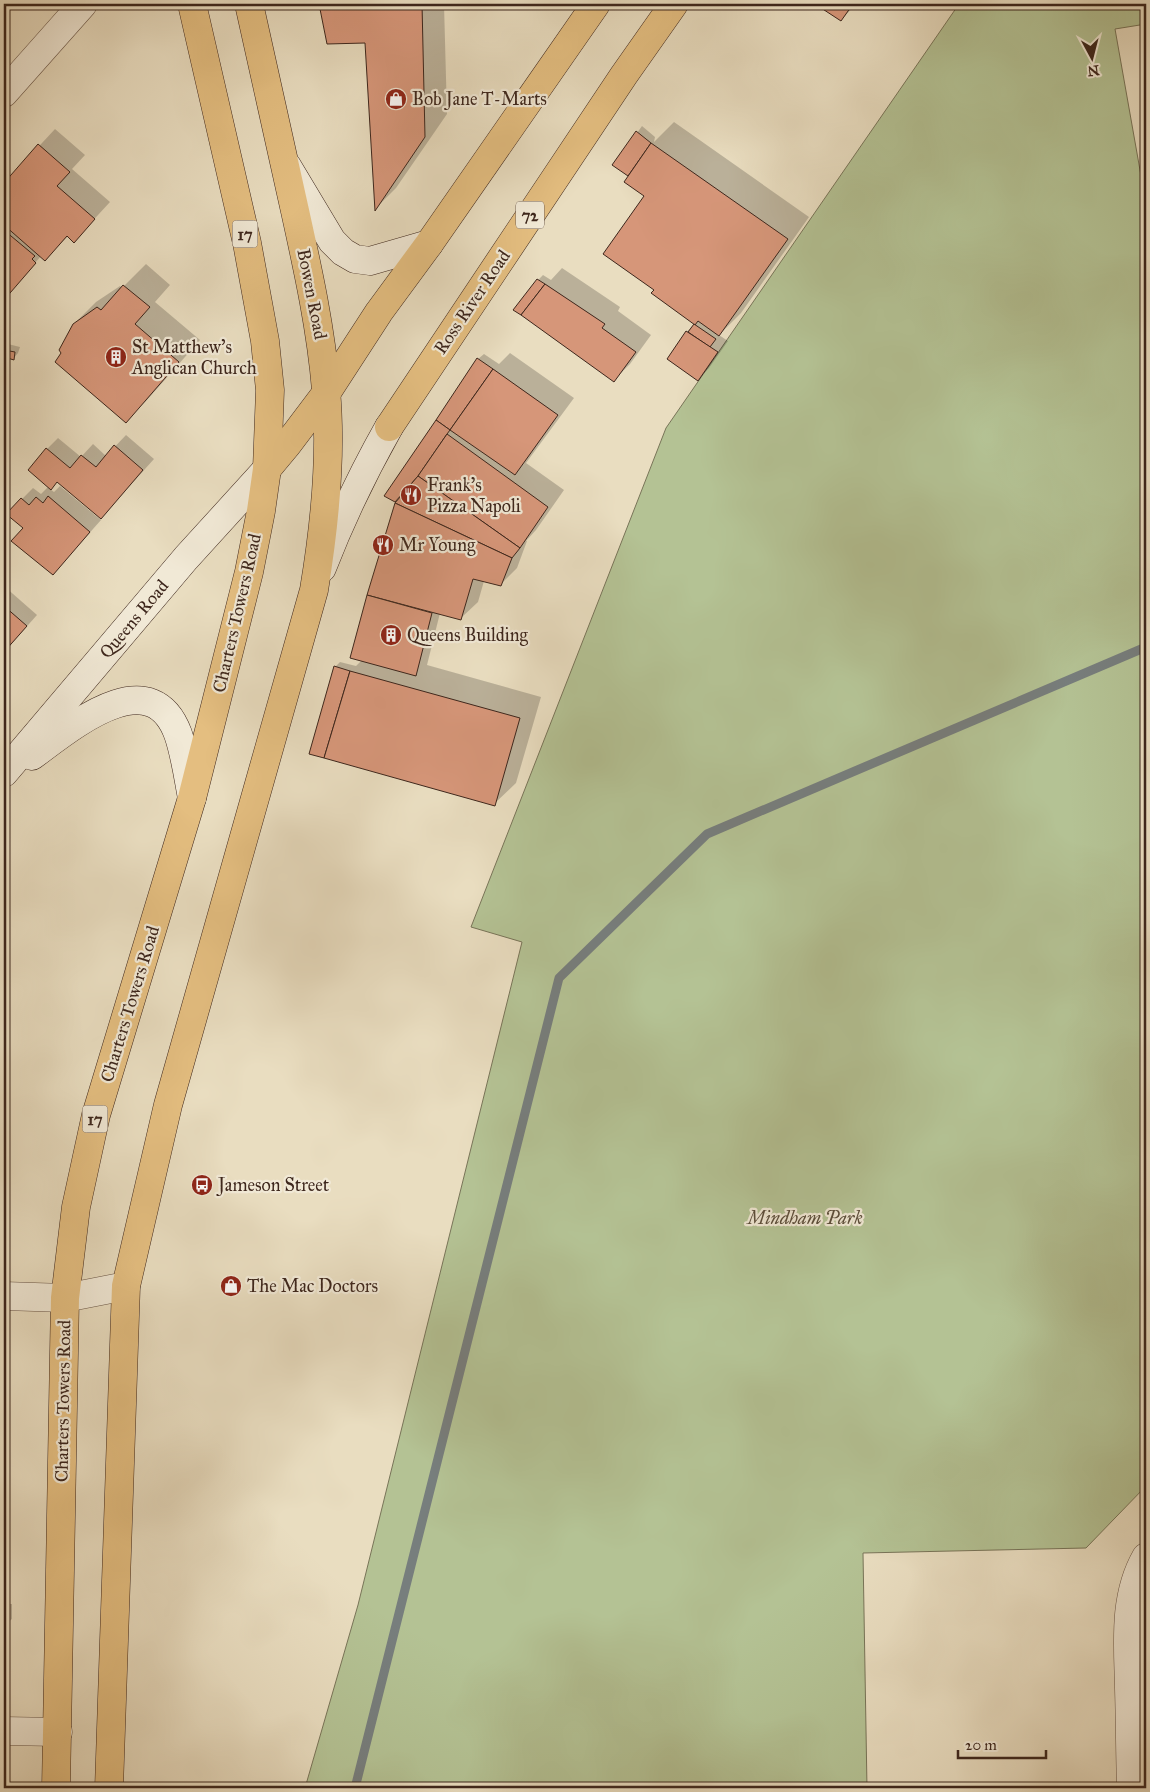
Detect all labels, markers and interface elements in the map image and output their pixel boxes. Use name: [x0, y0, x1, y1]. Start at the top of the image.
north arrow: [1068, 32, 1118, 82]
text: N: [1086, 61, 1100, 80]
shop icon: Bob Jane T-Marts: [384, 87, 408, 111]
place label: Bob Jane T-Marts: [412, 88, 547, 111]
road number: 72: [516, 202, 544, 228]
road number: 17: [232, 220, 258, 248]
street label: Ross River Road: [429, 246, 515, 358]
street label: Bowen Road: [292, 247, 332, 341]
place label: St Matthew's Anglican Church: [131, 336, 257, 380]
building icon: St Matthew's Anglican Church: [104, 345, 128, 369]
place label: Frank's Pizza Napoli: [427, 474, 521, 517]
restaurant icon: Frank's Pizza Napoli: [399, 483, 423, 507]
street label: Charters Towers Road: [208, 531, 266, 695]
restaurant icon: Mr Young: [371, 533, 395, 557]
place label: Mr Young: [399, 534, 476, 557]
street label: Queens Road: [95, 575, 173, 663]
building icon: Queens Building: [379, 623, 403, 647]
place label: Queens Building: [407, 624, 528, 647]
street label: Charters Towers Road: [96, 923, 164, 1085]
road number: 17: [82, 1106, 108, 1132]
bus stop icon: Jameson Street: [190, 1173, 214, 1197]
place label: Jameson Street: [216, 1174, 330, 1197]
park label: Mindham Park: [746, 1207, 862, 1229]
shop icon: The Mac Doctors: [219, 1274, 243, 1298]
place label: The Mac Doctors: [247, 1275, 378, 1297]
street label: Charters Towers Road: [51, 1320, 75, 1482]
scale bar: [958, 1727, 1045, 1759]
text: 20 m: [965, 1736, 997, 1754]

